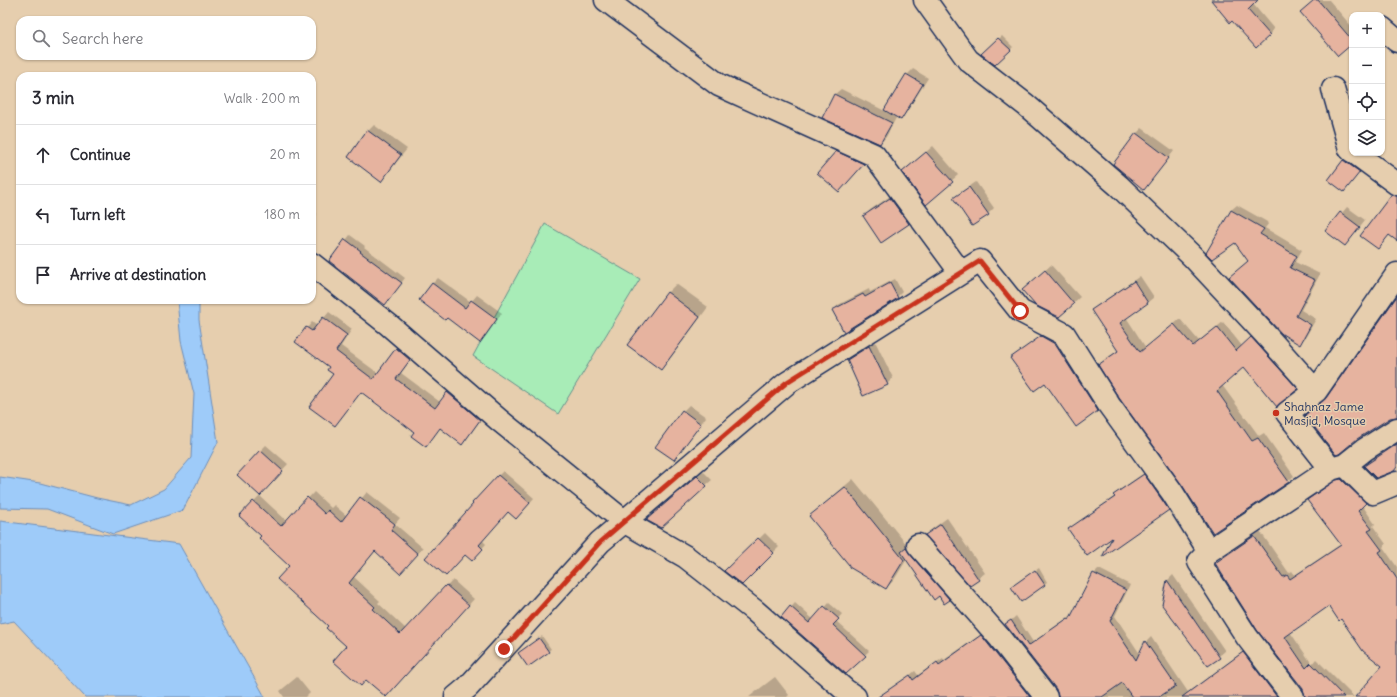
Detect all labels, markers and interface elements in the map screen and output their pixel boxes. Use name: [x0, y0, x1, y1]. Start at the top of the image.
map controls: [1349, 12, 1385, 156]
button: +: [1349, 12, 1385, 48]
search box: [16, 16, 316, 60]
icon: search: [30, 27, 52, 49]
text: Search here: [62, 29, 143, 48]
button: −: [1349, 48, 1385, 84]
button: locate: [1349, 84, 1385, 120]
text: 3 min: [32, 87, 74, 109]
text: Walk · 200 m: [224, 90, 300, 107]
button: layers: [1349, 120, 1385, 156]
icon: ahead: [32, 144, 54, 166]
text: Continue: [70, 145, 131, 164]
text: 20 m: [270, 146, 300, 163]
icon: left: [32, 204, 54, 226]
text: Turn left: [70, 205, 125, 224]
text: 180 m: [264, 206, 300, 223]
icon: arrive: [32, 264, 54, 286]
text: Arrive at destination: [70, 265, 206, 284]
route start: [1011, 302, 1029, 320]
place label: Shahnaz Jame Masjid, Mosque: [1284, 399, 1366, 428]
marker: Shahnaz Jame Masjid, Mosque: [1271, 408, 1281, 418]
route end: [495, 640, 513, 658]

